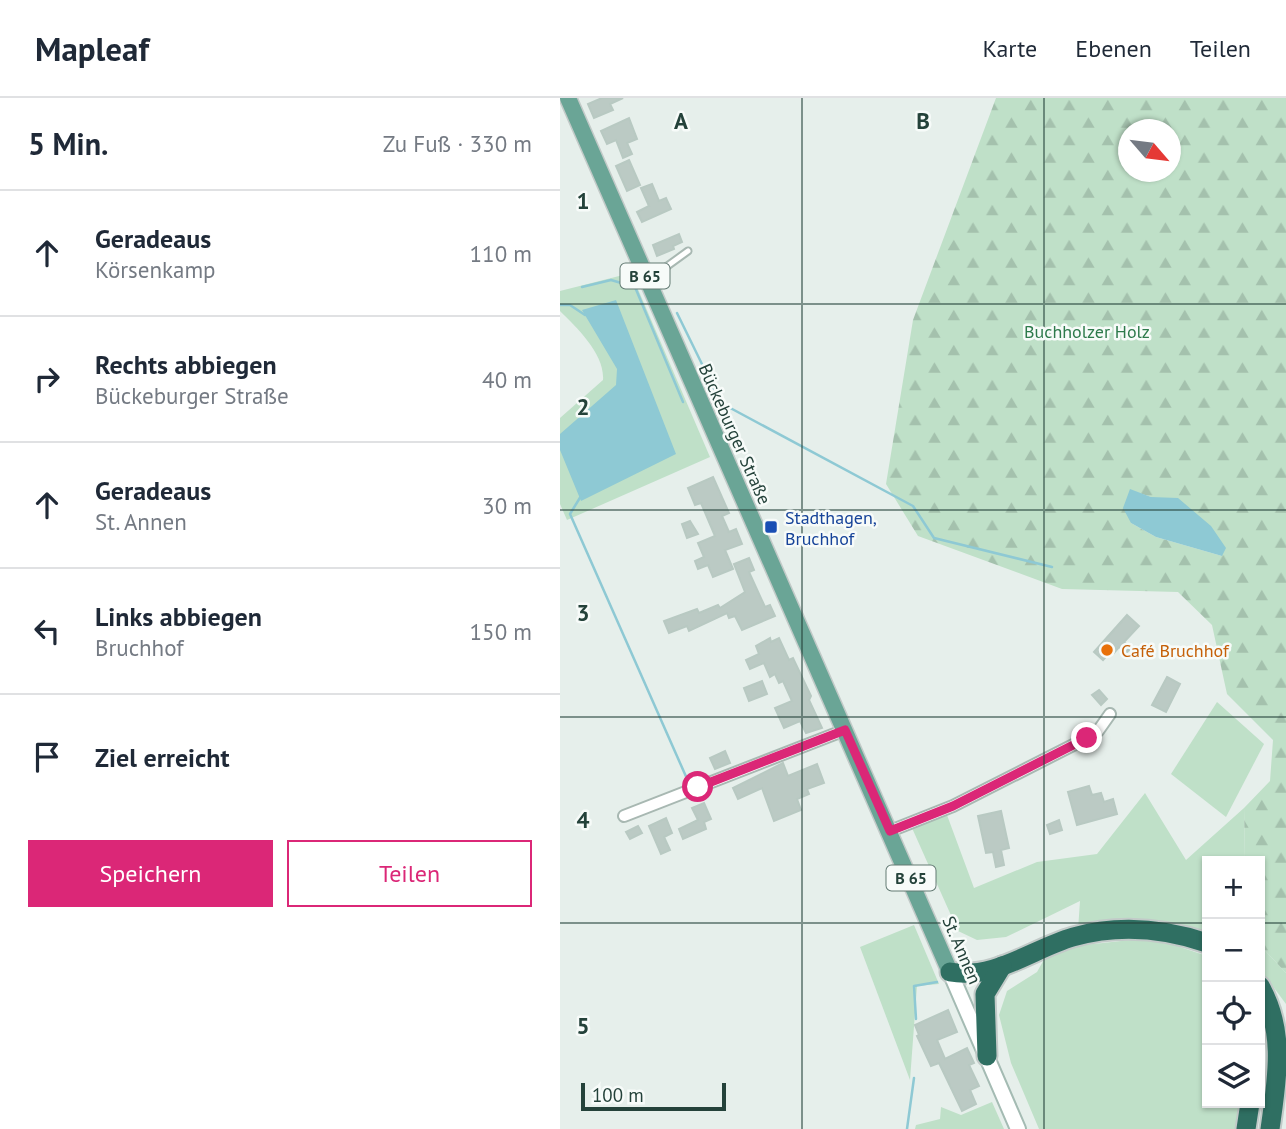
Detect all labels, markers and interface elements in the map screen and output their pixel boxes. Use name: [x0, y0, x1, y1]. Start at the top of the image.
text: Mapleaf: [35, 27, 149, 70]
text: Karte: [983, 33, 1037, 64]
text: Ebenen: [1075, 33, 1152, 64]
text: Teilen: [1190, 33, 1251, 64]
text: A: [674, 106, 688, 135]
text: B: [916, 106, 930, 135]
north arrow: [1118, 119, 1181, 182]
text: 5 Min.: [28, 124, 108, 163]
text: Zu Fuß · 330 m: [383, 129, 532, 158]
text: 1: [576, 186, 590, 215]
text: Geradeaus: [95, 222, 211, 255]
icon: ahead: [28, 234, 66, 272]
text: 110 m: [470, 239, 532, 268]
text: Körsenkamp: [95, 255, 216, 284]
road number: B 65: [620, 264, 670, 288]
park label: Buchholzer Holz: [1024, 320, 1150, 343]
text: Rechts abbiegen: [95, 348, 277, 381]
icon: right: [28, 360, 66, 398]
street label: Bückeburger Straße: [694, 360, 776, 508]
text: 40 m: [482, 365, 532, 394]
text: Bückeburger Straße: [95, 381, 289, 410]
text: 2: [576, 392, 590, 421]
text: Geradeaus: [95, 474, 211, 507]
icon: ahead: [28, 486, 66, 524]
text: 30 m: [482, 491, 532, 520]
place label: Stadthagen, Bruchhof: [785, 506, 877, 550]
text: St. Annen: [95, 507, 187, 536]
marker: Stadthagen, Bruchhof: [763, 519, 779, 535]
text: 3: [576, 598, 590, 627]
text: Links abbiegen: [95, 600, 262, 633]
icon: left: [28, 612, 66, 650]
text: 150 m: [470, 617, 532, 646]
text: Bruchhof: [95, 633, 184, 662]
place label: Café Bruchhof: [1121, 639, 1230, 662]
marker: Café Bruchhof: [1099, 642, 1115, 658]
route end: [1071, 722, 1102, 753]
icon: arrive: [28, 738, 66, 776]
text: Ziel erreicht: [95, 741, 230, 774]
route start: [682, 771, 713, 802]
text: 4: [576, 805, 590, 834]
button: Speichern: [28, 840, 273, 907]
button: Teilen: [287, 840, 532, 907]
map controls: [1202, 856, 1265, 1108]
button: +: [1202, 856, 1265, 919]
road number: B 65: [886, 866, 936, 890]
street label: St. Annen: [937, 912, 987, 988]
button: −: [1202, 919, 1265, 982]
button: locate: [1202, 982, 1265, 1045]
text: 5: [576, 1011, 590, 1040]
button: layers: [1202, 1045, 1265, 1108]
scale bar: [581, 1080, 726, 1112]
text: 100 m: [592, 1083, 644, 1107]

